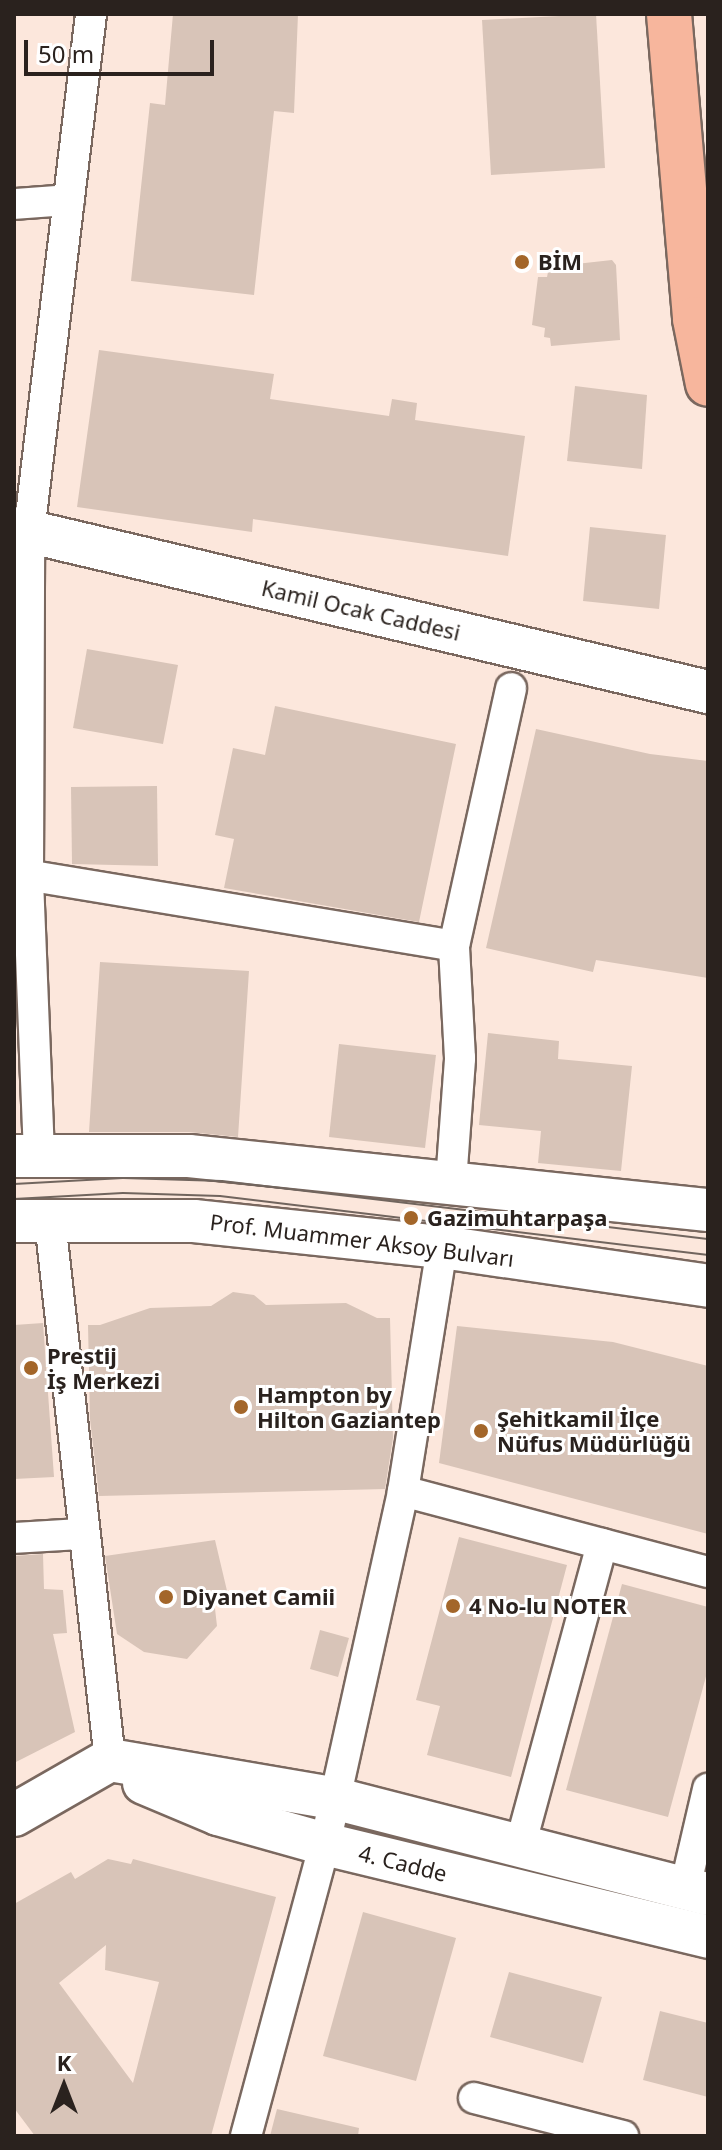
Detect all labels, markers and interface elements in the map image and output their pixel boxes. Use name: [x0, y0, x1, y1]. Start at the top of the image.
scale bar: [28, 24, 218, 74]
text: 50 m: [38, 37, 94, 70]
place label: BİM: [538, 249, 582, 275]
marker: BİM: [513, 253, 531, 271]
street label: Kamil Ocak Caddesi: [259, 574, 463, 646]
place label: Gazimuhtarpaşa: [427, 1205, 607, 1231]
street label: Prof. Muammer Aksoy Bulvarı: [208, 1208, 516, 1272]
marker: Gazimuhtarpaşa: [402, 1209, 420, 1227]
place label: Prestij İş Merkezi: [47, 1342, 160, 1394]
marker: Prestij İş Merkezi: [22, 1359, 40, 1377]
place label: Hampton by Hilton Gaziantep: [257, 1381, 441, 1432]
marker: Hampton by Hilton Gaziantep: [232, 1398, 250, 1416]
place label: Şehitkamil İlçe Nüfus Müdürlüğü: [497, 1405, 691, 1456]
marker: Şehitkamil İlçe Nüfus Müdürlüğü: [472, 1422, 490, 1440]
place label: Diyanet Camii: [182, 1584, 335, 1610]
marker: Diyanet Camii: [157, 1588, 175, 1606]
place label: 4 No-lu NOTER: [469, 1593, 627, 1619]
marker: 4 No-lu NOTER: [444, 1597, 462, 1615]
street label: 4. Cadde: [356, 1839, 450, 1887]
north arrow: [24, 2046, 104, 2126]
text: K: [57, 2047, 71, 2077]

